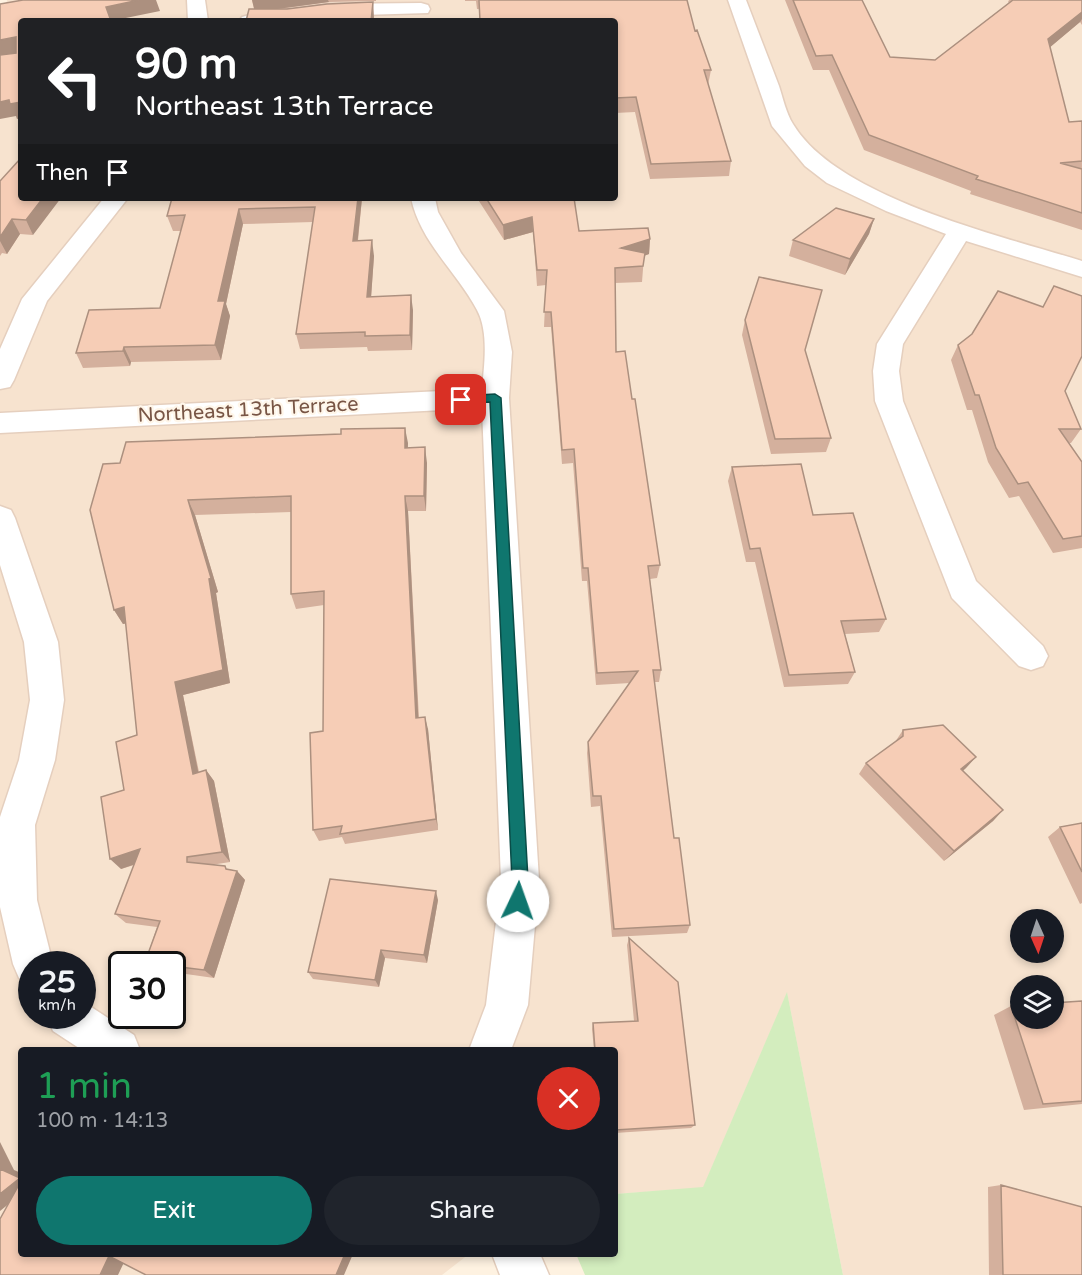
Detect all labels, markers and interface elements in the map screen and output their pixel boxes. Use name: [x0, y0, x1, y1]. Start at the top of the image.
text: 90 m: [135, 39, 237, 90]
icon: left: [36, 42, 114, 120]
text: Northeast 13th Terrace: [135, 90, 434, 123]
icon: arrive: [101, 156, 134, 189]
text: Then: [36, 160, 89, 186]
pin: [435, 374, 486, 425]
icon: arrive: [444, 383, 477, 416]
street label: Northeast 13th Terrace: [137, 392, 359, 428]
position arrow: [486, 869, 550, 933]
north arrow: [1010, 909, 1064, 963]
map controls: [1010, 909, 1064, 1029]
speed limit sign: 30: [108, 951, 186, 1029]
text: 25: [38, 964, 76, 1001]
button: layers: [1010, 975, 1064, 1029]
text: km/h: [38, 996, 76, 1014]
text: 1 min: [36, 1065, 132, 1108]
button: close: [537, 1067, 600, 1130]
text: 100 m · 14:13: [36, 1109, 168, 1133]
button: Exit: [36, 1176, 312, 1245]
button: Share: [324, 1176, 600, 1245]

